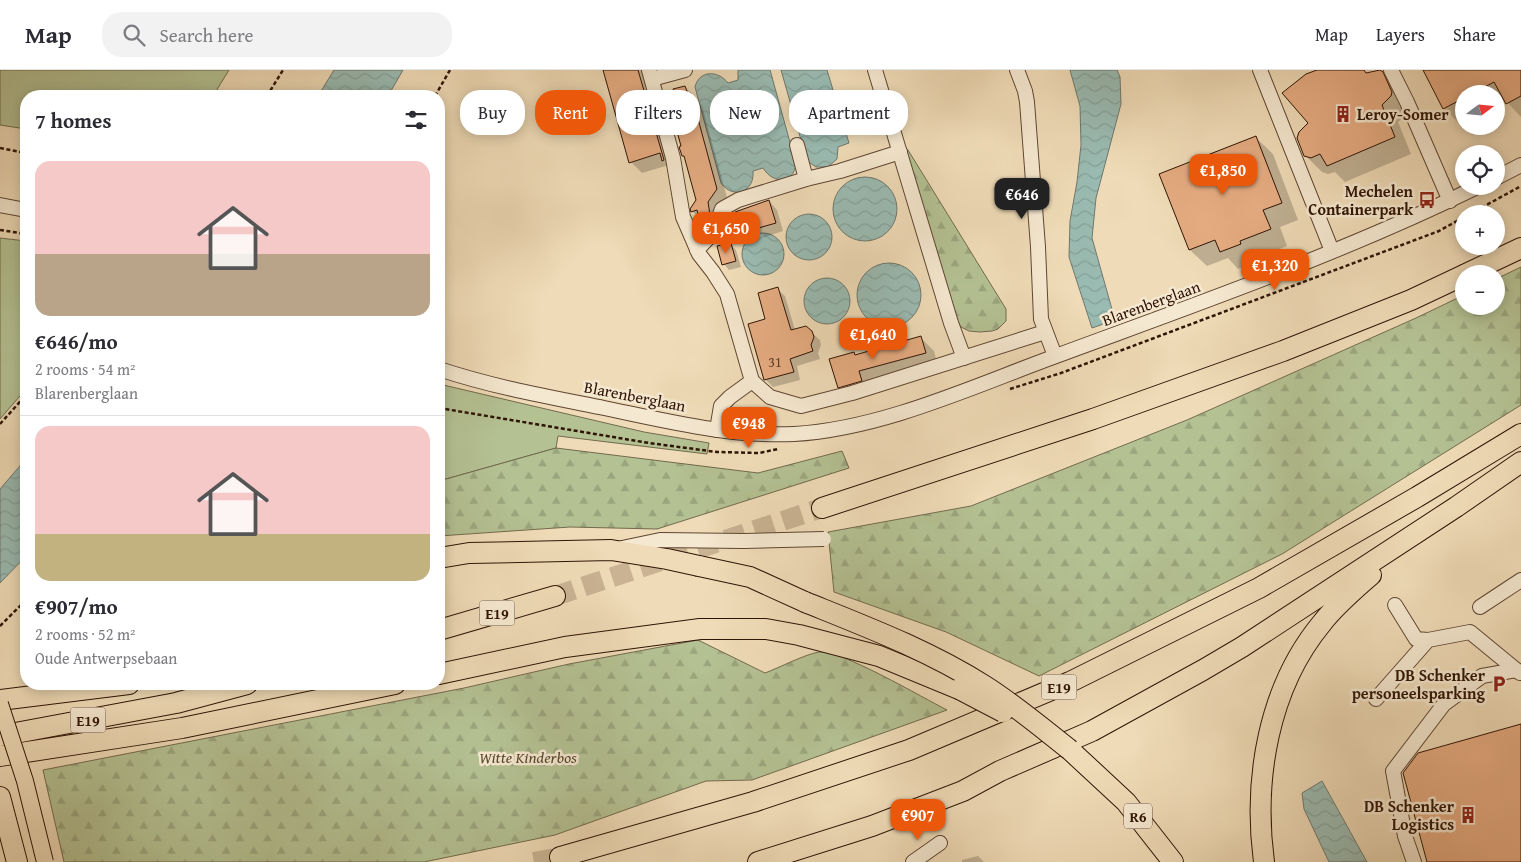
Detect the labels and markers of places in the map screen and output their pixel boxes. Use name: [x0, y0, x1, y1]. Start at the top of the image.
place label: Leroy-Somer: [1357, 102, 1449, 126]
building icon: Leroy-Somer: [1333, 104, 1353, 124]
pin: €1,850: [1182, 154, 1264, 196]
pin: €646: [992, 178, 1052, 220]
place label: Mechelen Containerpark: [1308, 179, 1414, 221]
bus stop icon: Mechelen Containerpark: [1417, 190, 1437, 210]
pin: €1,650: [685, 212, 767, 254]
pin: €1,320: [1234, 248, 1316, 291]
pin: €1,640: [832, 318, 914, 360]
pin: €948: [719, 406, 779, 449]
place label: DB Schenker personeelsparking: [1352, 663, 1486, 705]
parking icon: DB Schenker personeelsparking: [1489, 674, 1509, 694]
place label: DB Schenker Logistics: [1364, 794, 1455, 836]
pin: €907: [888, 798, 948, 841]
building icon: DB Schenker Logistics: [1458, 805, 1478, 825]

